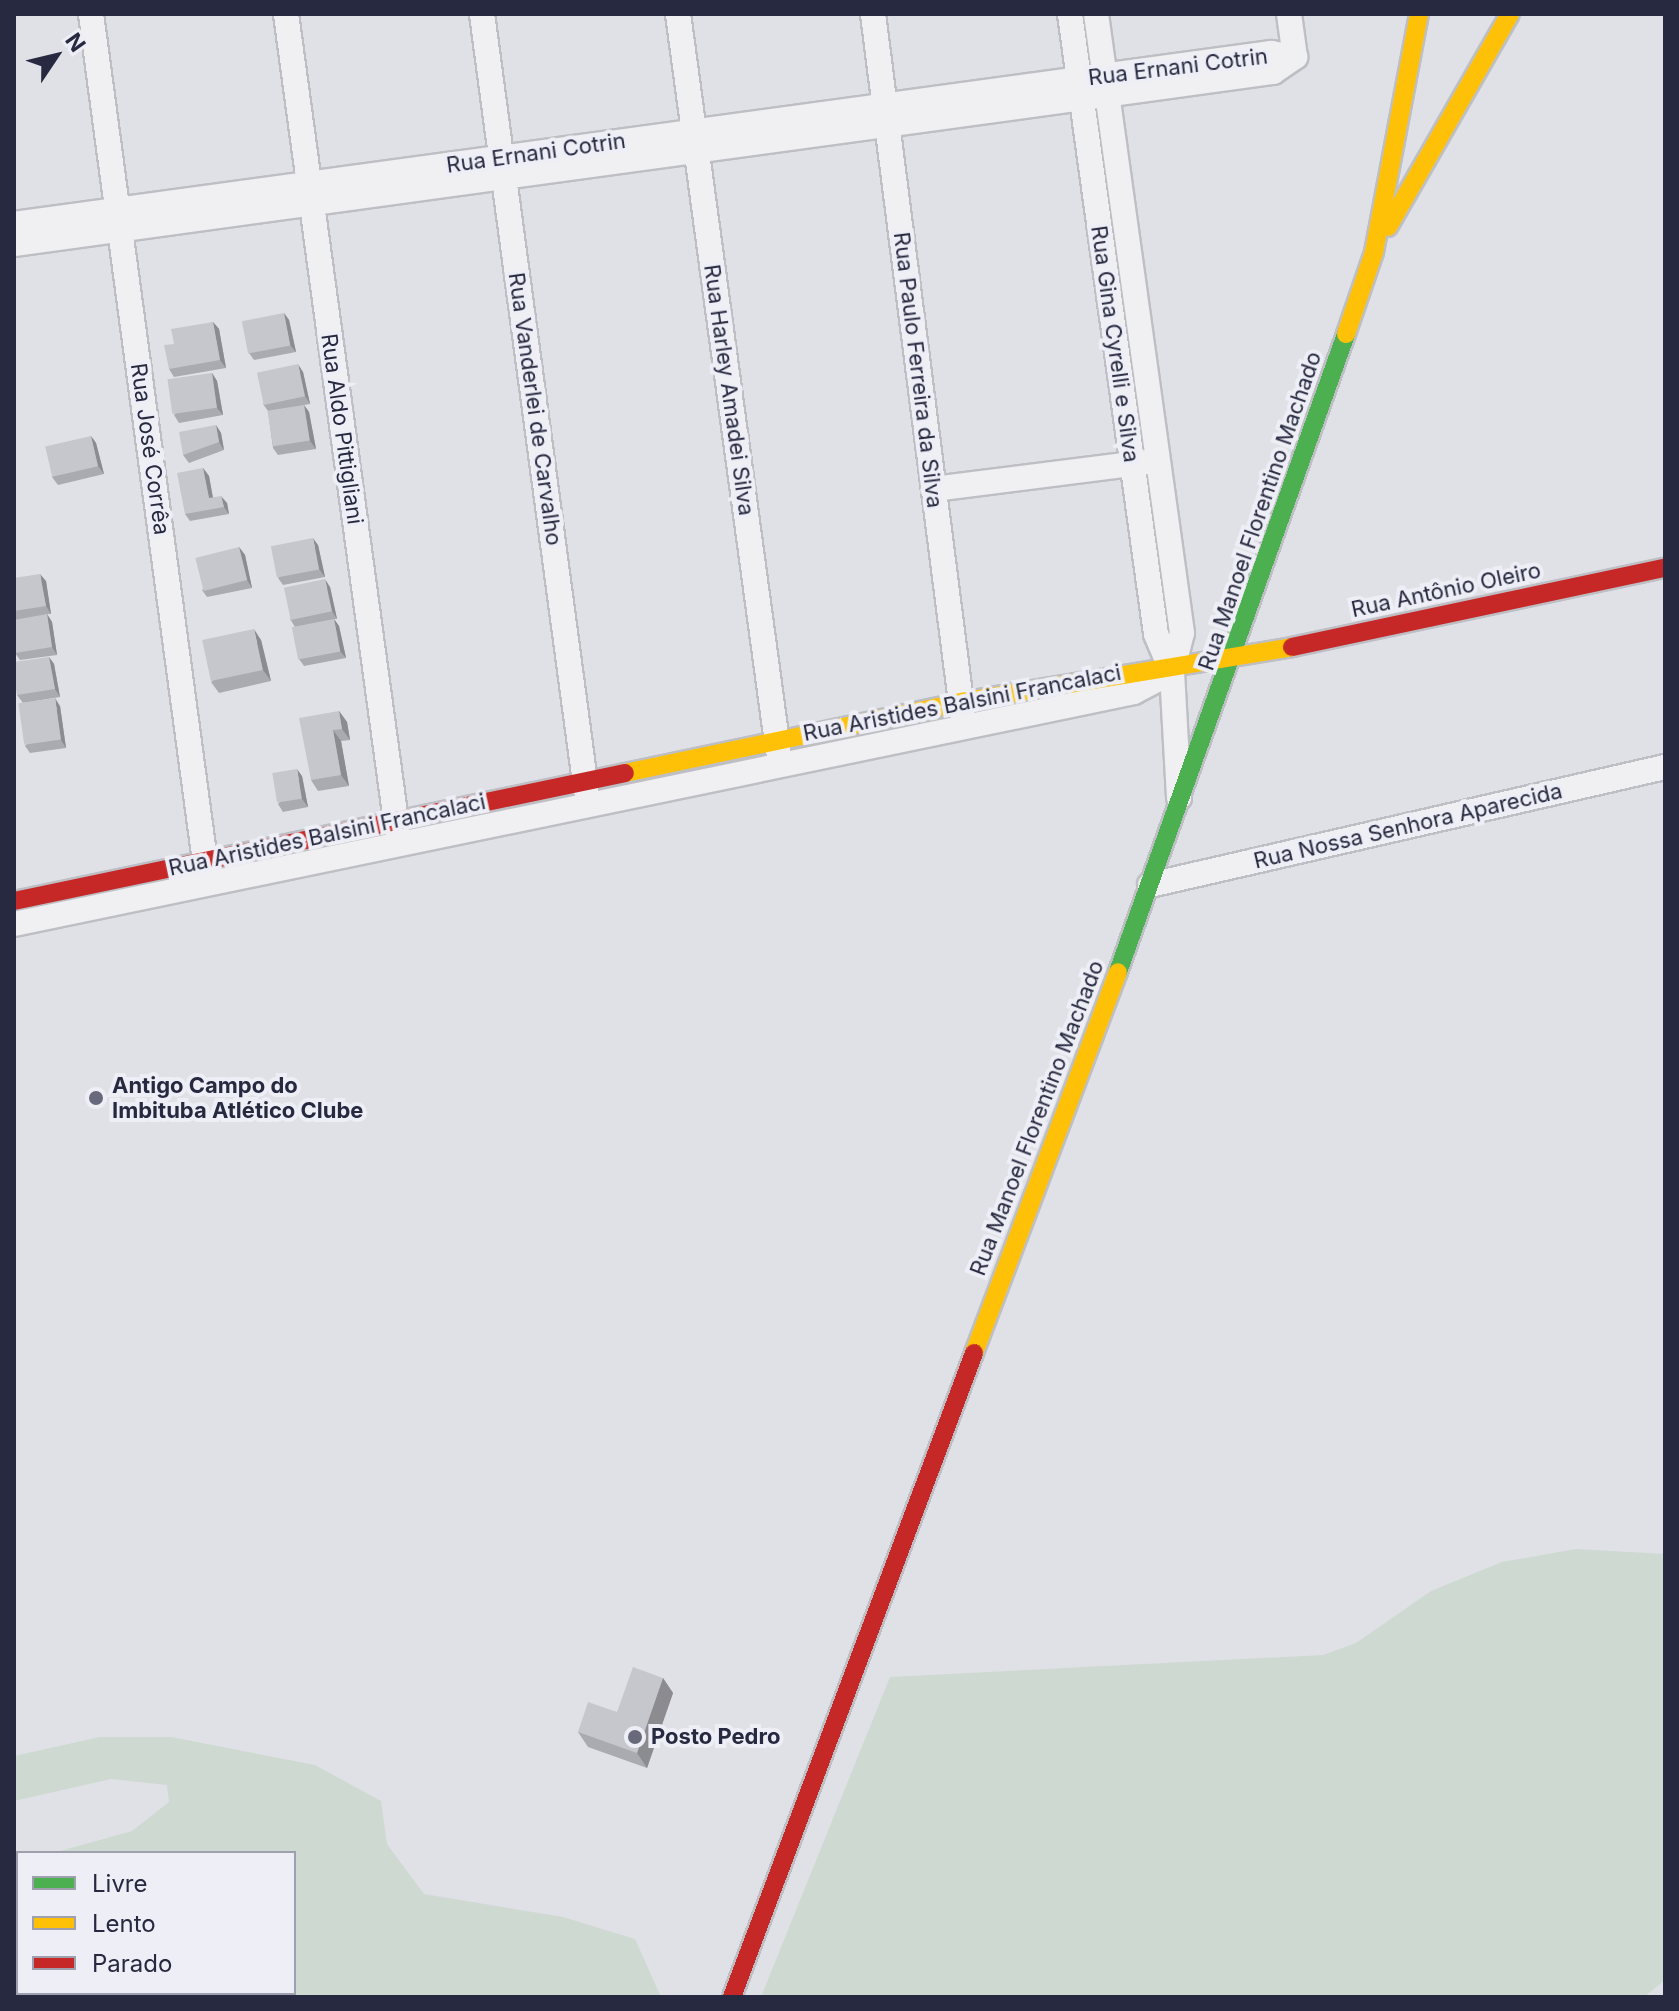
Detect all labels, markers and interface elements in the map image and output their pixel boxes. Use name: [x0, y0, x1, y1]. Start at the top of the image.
north arrow: [16, 16, 96, 96]
text: N: [60, 28, 91, 57]
street label: Rua Ernani Cotrin: [1087, 43, 1269, 91]
street label: Rua Ernani Cotrin: [445, 127, 627, 179]
street label: Rua Gina Cyrelli e Silva: [1085, 224, 1145, 464]
street label: Rua Paulo Ferreira da Silva: [888, 231, 948, 509]
street label: Rua Harley Amadei Silva: [698, 263, 760, 517]
street label: Rua Vanderlei de Carvalho: [503, 271, 567, 547]
street label: Rua Aldo Pittigliani: [316, 332, 368, 526]
street label: Rua Manoel Florentino Machado: [1193, 348, 1327, 674]
street label: Rua José Corrêa: [125, 361, 175, 537]
street label: Rua Antônio Oleiro: [1349, 557, 1543, 623]
street label: Rua Aristides Balsini Francalaci: [801, 659, 1123, 747]
street label: Rua Nossa Senhora Aparecida: [1251, 778, 1565, 874]
street label: Rua Aristides Balsini Francalaci: [166, 788, 488, 882]
street label: Rua Manoel Florentino Machado: [965, 957, 1109, 1279]
place label: Antigo Campo do Imbituba Atlético Clube: [112, 1072, 363, 1124]
marker: Antigo Campo do Imbituba Atlético Clube: [87, 1089, 105, 1107]
place label: Posto Pedro: [651, 1724, 780, 1750]
marker: Posto Pedro: [626, 1728, 644, 1746]
legend: [16, 1851, 296, 1995]
text: Livre: [92, 1869, 148, 1898]
text: Lento: [92, 1909, 156, 1938]
text: Parado: [92, 1949, 172, 1978]

